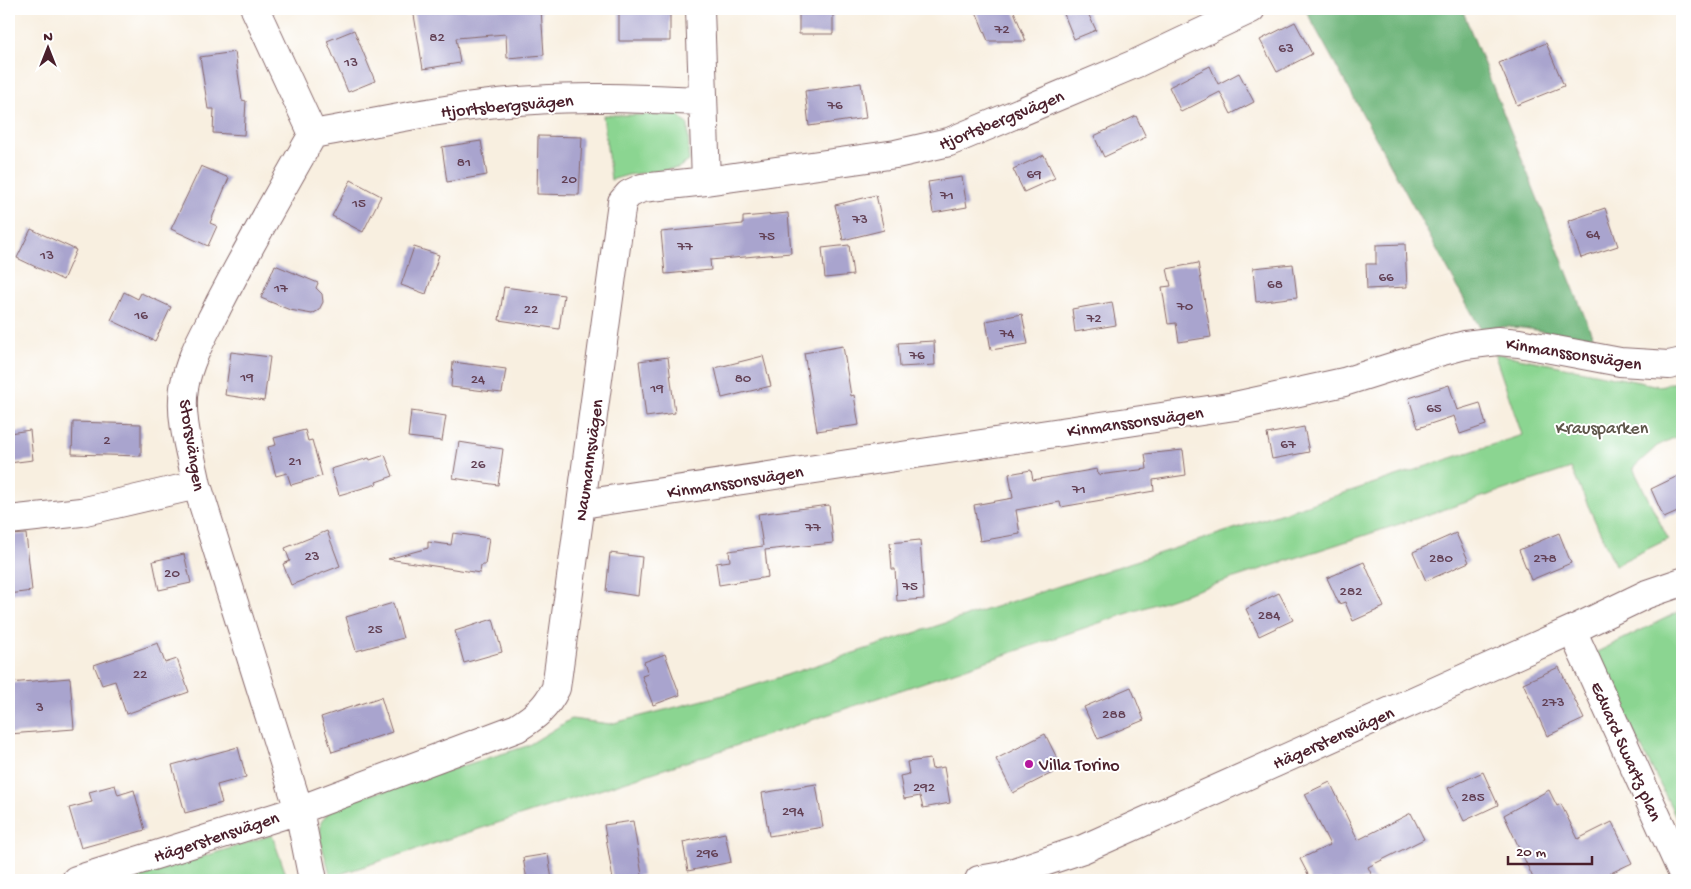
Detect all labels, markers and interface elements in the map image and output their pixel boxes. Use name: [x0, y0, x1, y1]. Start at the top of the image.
house number: 72: [993, 21, 1010, 39]
north arrow: [22, 22, 72, 72]
text: N: [43, 29, 53, 46]
house number: 82: [429, 29, 445, 47]
house number: 63: [1278, 40, 1294, 58]
house number: 13: [343, 54, 358, 72]
street label: Hjortsbergsvägen: [936, 86, 1068, 156]
street label: Hjortsbergsvägen: [440, 91, 575, 124]
house number: 76: [826, 97, 843, 115]
house number: 81: [457, 154, 471, 172]
house number: 69: [1026, 166, 1042, 184]
house number: 20: [561, 171, 577, 189]
house number: 71: [939, 187, 954, 205]
house number: 15: [351, 195, 366, 213]
house number: 73: [851, 211, 868, 229]
house number: 64: [1586, 226, 1600, 244]
house number: 75: [758, 228, 775, 246]
house number: 77: [676, 238, 694, 256]
house number: 13: [39, 247, 54, 265]
house number: 66: [1378, 269, 1394, 287]
house number: 68: [1267, 276, 1283, 294]
house number: 17: [273, 280, 289, 298]
house number: 70: [1176, 298, 1194, 316]
house number: 22: [524, 301, 538, 319]
house number: 16: [133, 307, 148, 325]
house number: 72: [1085, 310, 1102, 328]
house number: 74: [999, 325, 1014, 343]
street label: Kinmanssonsvägen: [1504, 334, 1644, 377]
house number: 76: [908, 347, 925, 365]
house number: 19: [239, 369, 254, 387]
house number: 80: [735, 370, 752, 388]
house number: 24: [471, 371, 485, 389]
house number: 19: [649, 380, 664, 398]
street label: Storsvängen: [173, 398, 208, 493]
street label: Naumannsvägen: [572, 398, 609, 523]
house number: 65: [1426, 400, 1442, 418]
street label: Kinmanssonsvägen: [1066, 403, 1205, 443]
park label: Krausparken: [1556, 419, 1649, 440]
house number: 2: [103, 432, 111, 450]
house number: 67: [1280, 436, 1297, 454]
house number: 21: [288, 453, 302, 471]
house number: 26: [471, 456, 486, 474]
street label: Kinmanssonsvägen: [666, 462, 805, 505]
house number: 71: [1071, 481, 1086, 499]
house number: 77: [804, 519, 822, 537]
house number: 23: [304, 548, 320, 566]
house number: 280: [1429, 550, 1454, 568]
house number: 278: [1533, 550, 1557, 568]
house number: 20: [164, 565, 180, 583]
house number: 75: [901, 578, 918, 596]
house number: 282: [1340, 583, 1362, 601]
house number: 284: [1258, 607, 1280, 625]
house number: 25: [367, 621, 383, 639]
house number: 22: [133, 666, 147, 684]
street label: Edvard Swartz plan: [1585, 679, 1665, 825]
house number: 273: [1542, 694, 1565, 712]
house number: 3: [35, 699, 44, 717]
street label: Hägerstensvägen: [1270, 703, 1398, 775]
house number: 288: [1102, 706, 1126, 724]
place label: Villa Torino: [1038, 756, 1120, 777]
marker: Villa Torino: [1023, 758, 1035, 770]
house number: 292: [913, 779, 935, 797]
house number: 285: [1461, 789, 1485, 807]
house number: 294: [782, 803, 804, 821]
street label: Hägerstensvägen: [151, 808, 283, 869]
scale bar: [1508, 834, 1592, 866]
text: 20 m: [1516, 844, 1546, 862]
house number: 296: [696, 845, 719, 863]

